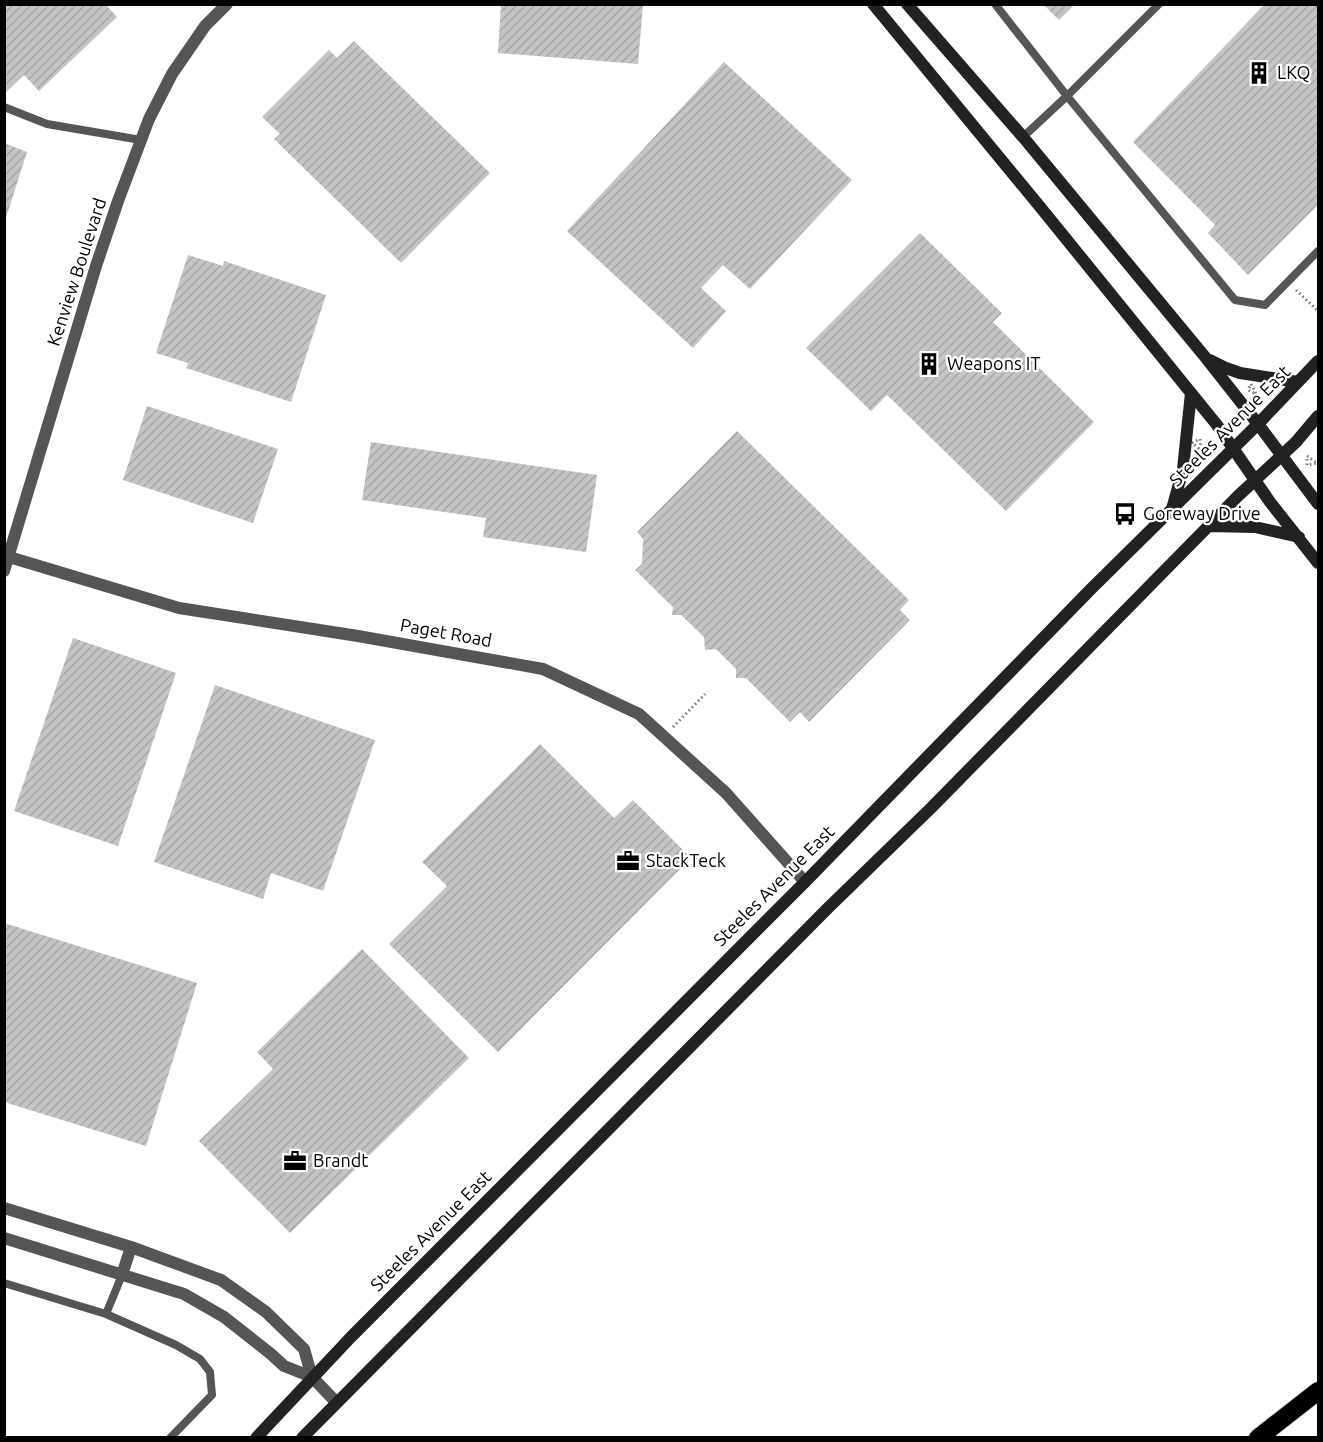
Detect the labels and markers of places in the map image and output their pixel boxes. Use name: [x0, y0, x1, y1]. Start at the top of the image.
building icon: LKQ: [1246, 60, 1272, 86]
place label: LKQ: [1277, 62, 1311, 83]
building icon: Weapons IT: [916, 351, 942, 377]
place label: Weapons IT: [947, 353, 1040, 373]
bus stop icon: Goreway Drive: [1112, 501, 1138, 527]
place label: Goreway Drive: [1143, 503, 1261, 523]
office icon: StackTeck: [615, 848, 641, 874]
place label: StackTeck: [646, 850, 726, 870]
office icon: Brandt: [282, 1148, 308, 1174]
place label: Brandt: [313, 1150, 368, 1170]

